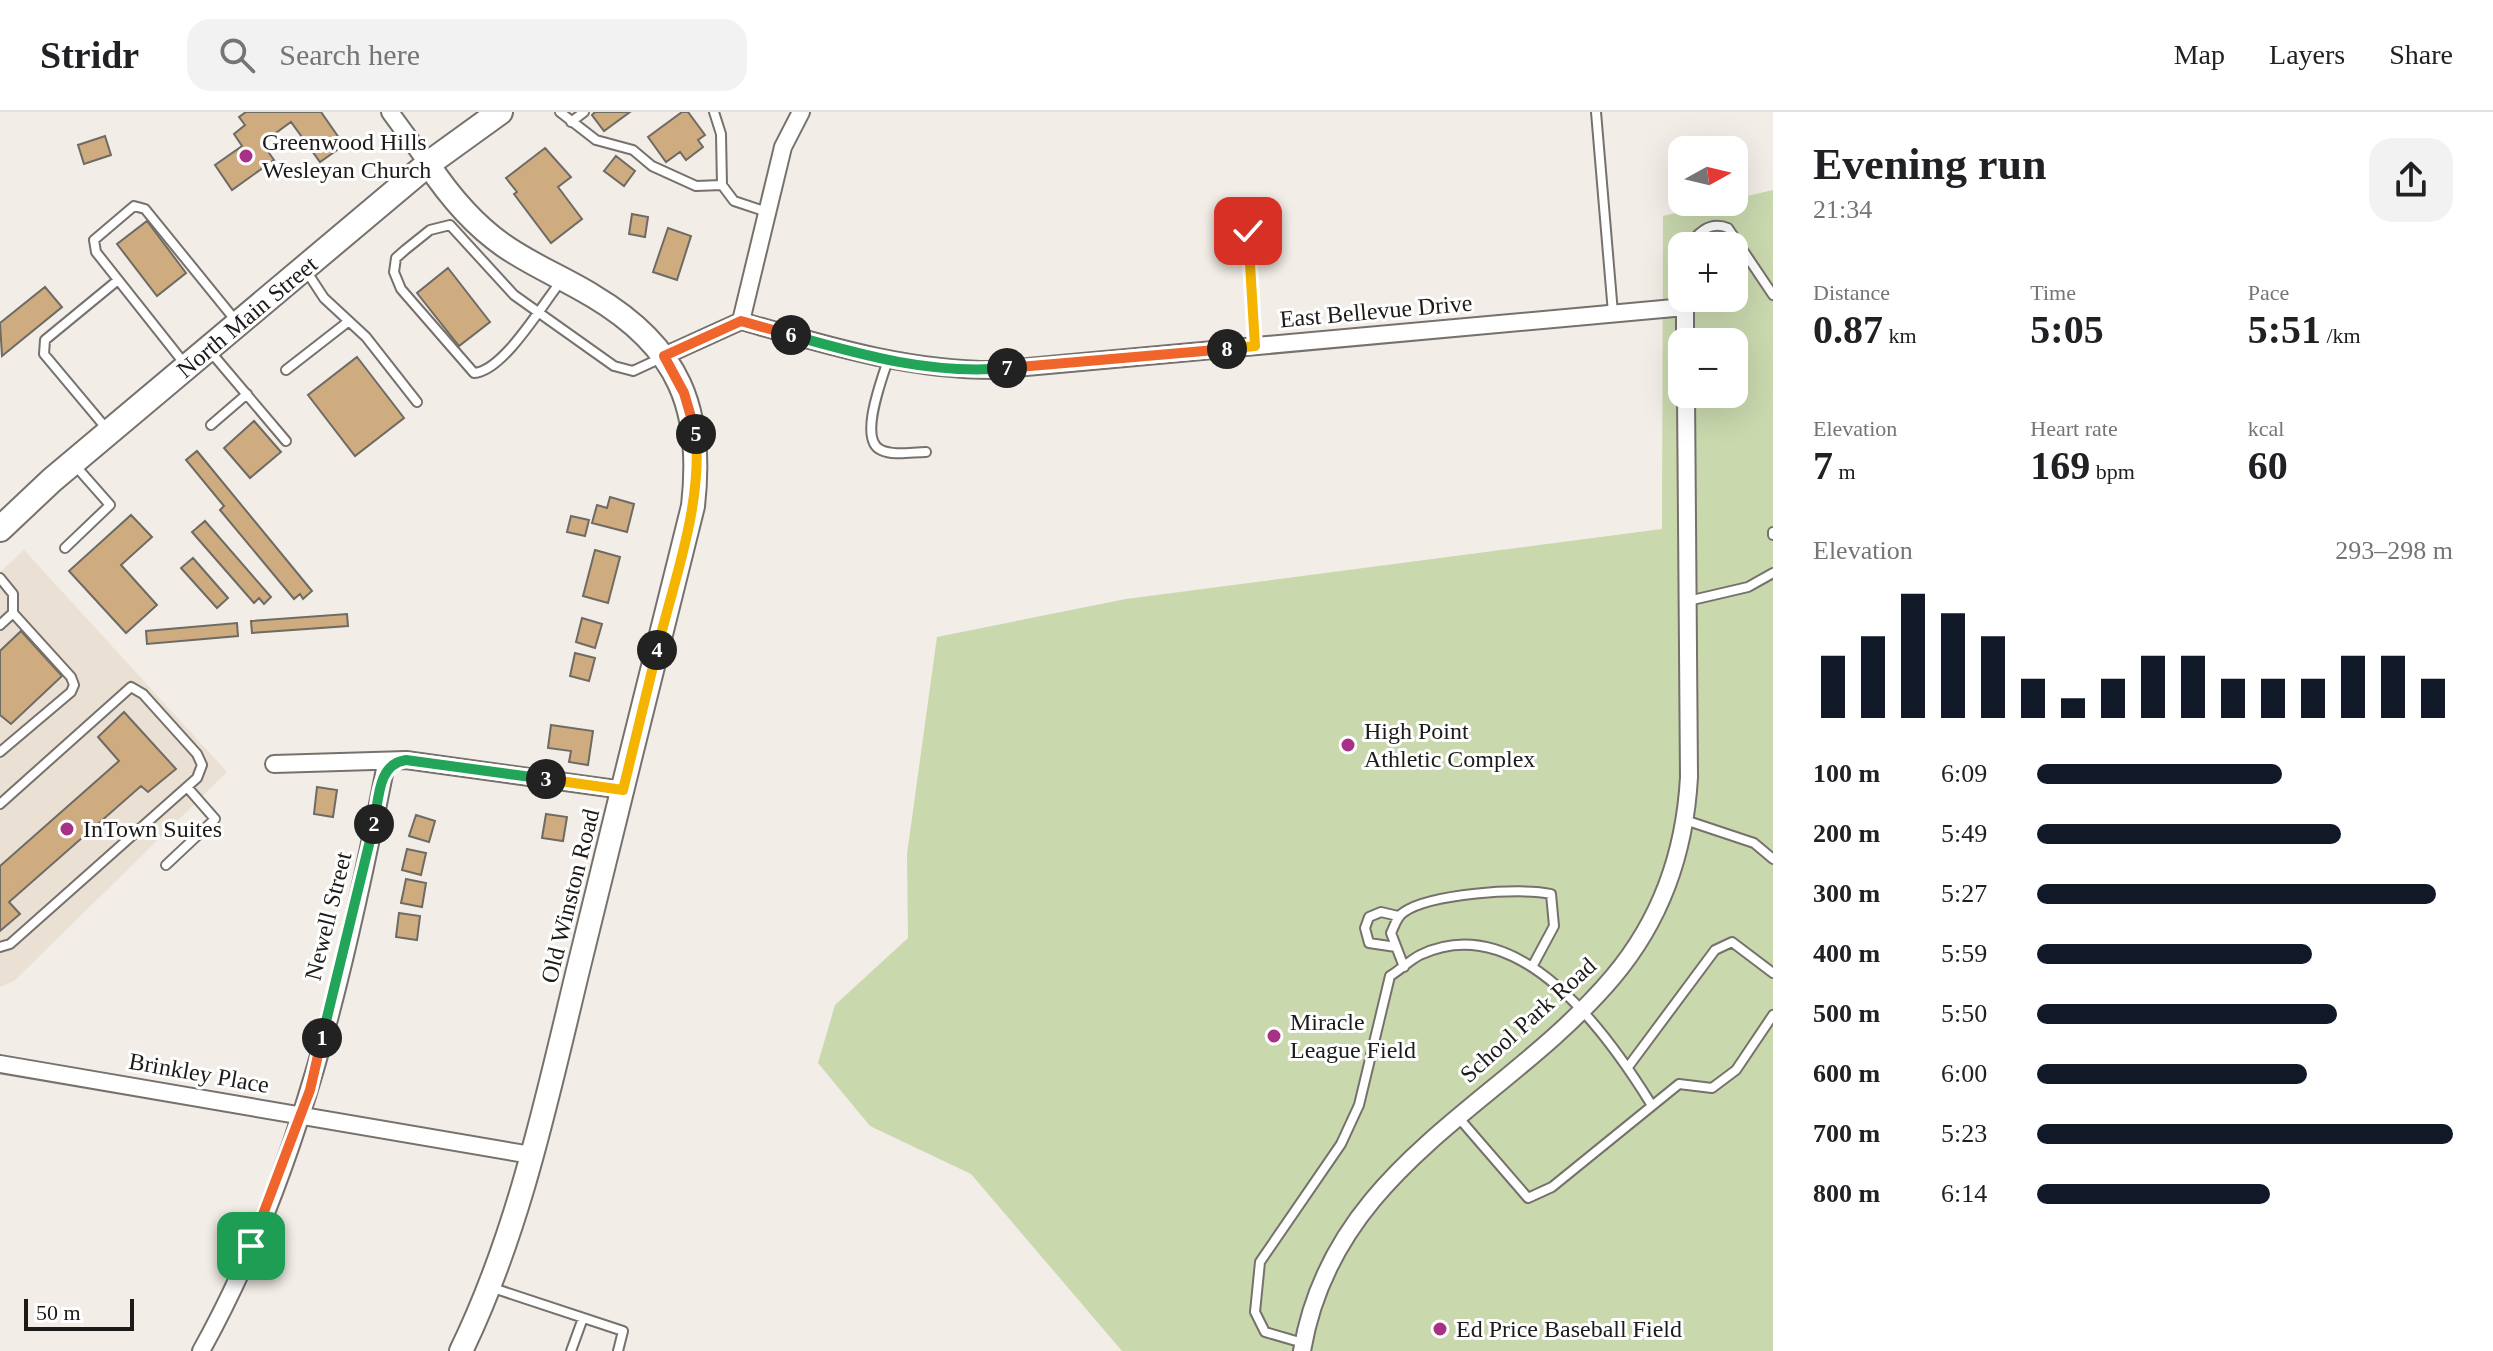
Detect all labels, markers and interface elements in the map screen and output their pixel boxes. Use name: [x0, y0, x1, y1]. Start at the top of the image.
search box: [187, 19, 747, 91]
icon: search: [215, 33, 259, 77]
text: Stridr: [40, 34, 139, 76]
text: Search here: [279, 38, 420, 71]
text: Map: [2174, 39, 2225, 70]
text: Layers: [2269, 39, 2345, 70]
text: Share: [2389, 39, 2453, 70]
place label: Greenwood Hills Wesleyan Church: [262, 129, 431, 183]
north arrow: [1668, 136, 1748, 216]
map controls: [1668, 136, 1748, 408]
button: share: [2369, 138, 2453, 222]
text: Evening run: [1813, 140, 2047, 189]
marker: Greenwood Hills Wesleyan Church: [237, 147, 255, 165]
text: 21:34: [1813, 195, 1872, 224]
pin: [1214, 197, 1282, 265]
icon: check: [1226, 209, 1270, 253]
button: +: [1668, 232, 1748, 312]
street label: North Main Street: [172, 251, 322, 383]
text: Distance: [1813, 280, 1890, 305]
text: Time: [2030, 280, 2076, 305]
text: Pace: [2248, 280, 2289, 305]
street label: East Bellevue Drive: [1279, 290, 1473, 332]
text: 0.87: [1813, 307, 1883, 352]
text: 5:05: [2030, 307, 2104, 352]
text: 5:51: [2248, 307, 2321, 352]
pin: 6: [771, 315, 811, 355]
text: 6: [786, 322, 797, 347]
text: km: [1883, 323, 1917, 348]
text: /km: [2321, 323, 2361, 348]
button: −: [1668, 328, 1748, 408]
pin: 8: [1207, 329, 1247, 369]
text: 8: [1222, 336, 1233, 361]
pin: 7: [987, 348, 1027, 388]
text: 7: [1002, 355, 1013, 380]
pin: 5: [676, 414, 716, 454]
text: Elevation: [1813, 416, 1897, 441]
text: Heart rate: [2030, 416, 2118, 441]
text: kcal: [2248, 416, 2284, 441]
text: 5: [691, 421, 702, 446]
text: 7: [1813, 443, 1833, 488]
text: 169: [2030, 443, 2090, 488]
text: 60: [2248, 443, 2288, 488]
text: m: [1833, 459, 1856, 484]
text: bpm: [2090, 459, 2135, 484]
text: Elevation: [1813, 536, 1913, 565]
text: 293–298 m: [2335, 536, 2453, 565]
pin: 4: [637, 630, 677, 670]
text: 4: [652, 637, 663, 662]
place label: High Point Athletic Complex: [1364, 718, 1535, 772]
marker: High Point Athletic Complex: [1339, 736, 1357, 754]
pin: 3: [526, 759, 566, 799]
text: 100 m: [1813, 759, 1880, 788]
text: 6:09: [1941, 759, 1987, 788]
text: 3: [541, 766, 552, 791]
pin: 2: [354, 804, 394, 844]
street label: Old Winston Road: [536, 806, 604, 986]
text: 2: [369, 811, 380, 836]
place label: InTown Suites: [83, 816, 222, 842]
text: 200 m: [1813, 819, 1880, 848]
text: 5:49: [1941, 819, 1987, 848]
marker: InTown Suites: [58, 820, 76, 838]
street label: Newell Street: [300, 849, 357, 983]
text: 300 m: [1813, 879, 1880, 908]
text: 5:27: [1941, 879, 1987, 908]
text: 400 m: [1813, 939, 1880, 968]
text: 5:59: [1941, 939, 1987, 968]
street label: School Park Road: [1455, 952, 1601, 1088]
text: 500 m: [1813, 999, 1880, 1028]
text: 5:50: [1941, 999, 1987, 1028]
place label: Miracle League Field: [1290, 1009, 1416, 1063]
pin: 1: [302, 1018, 342, 1058]
text: 1: [317, 1025, 328, 1050]
marker: Miracle League Field: [1265, 1027, 1283, 1045]
street label: Brinkley Place: [127, 1048, 271, 1098]
text: 600 m: [1813, 1059, 1880, 1088]
text: 6:00: [1941, 1059, 1987, 1088]
text: 700 m: [1813, 1119, 1880, 1148]
text: 5:23: [1941, 1119, 1987, 1148]
text: 800 m: [1813, 1179, 1880, 1208]
text: 6:14: [1941, 1179, 1987, 1208]
pin: [217, 1212, 285, 1280]
icon: arrive: [229, 1224, 273, 1268]
scale bar: [24, 1295, 134, 1331]
text: 50 m: [36, 1300, 81, 1325]
place label: Ed Price Baseball Field: [1456, 1316, 1682, 1342]
marker: Ed Price Baseball Field: [1431, 1320, 1449, 1338]

